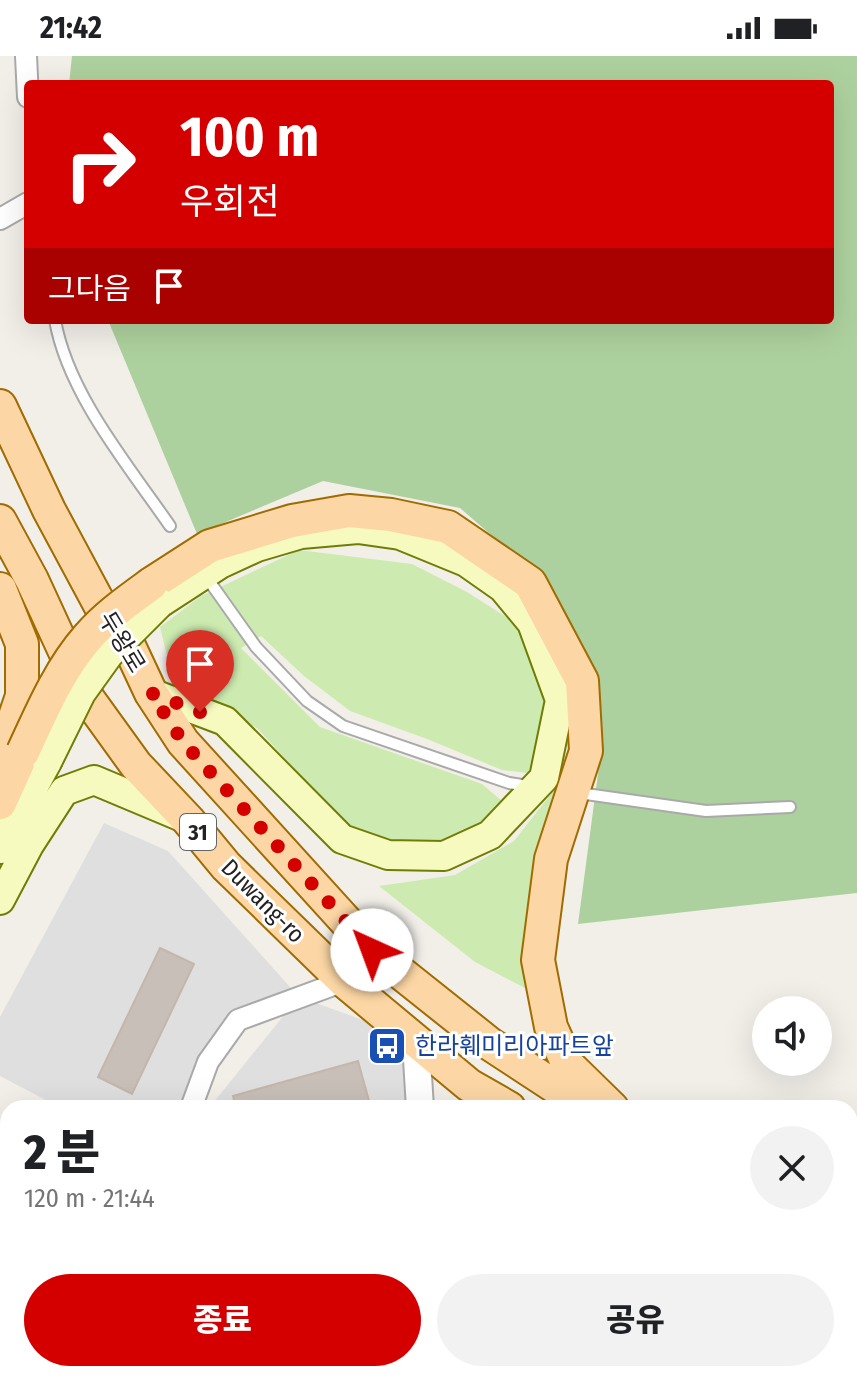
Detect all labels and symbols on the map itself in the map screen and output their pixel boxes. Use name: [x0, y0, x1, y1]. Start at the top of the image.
street label: 두왕로: [93, 606, 151, 678]
pin: [166, 630, 234, 712]
road number: 31: [180, 814, 216, 850]
street label: Duwang-ro: [215, 853, 311, 949]
position arrow: [330, 908, 414, 992]
bus stop icon: 한라훼미리아파트앞: [366, 1025, 408, 1067]
place label: 한라훼미리아파트앞: [415, 1032, 614, 1060]

